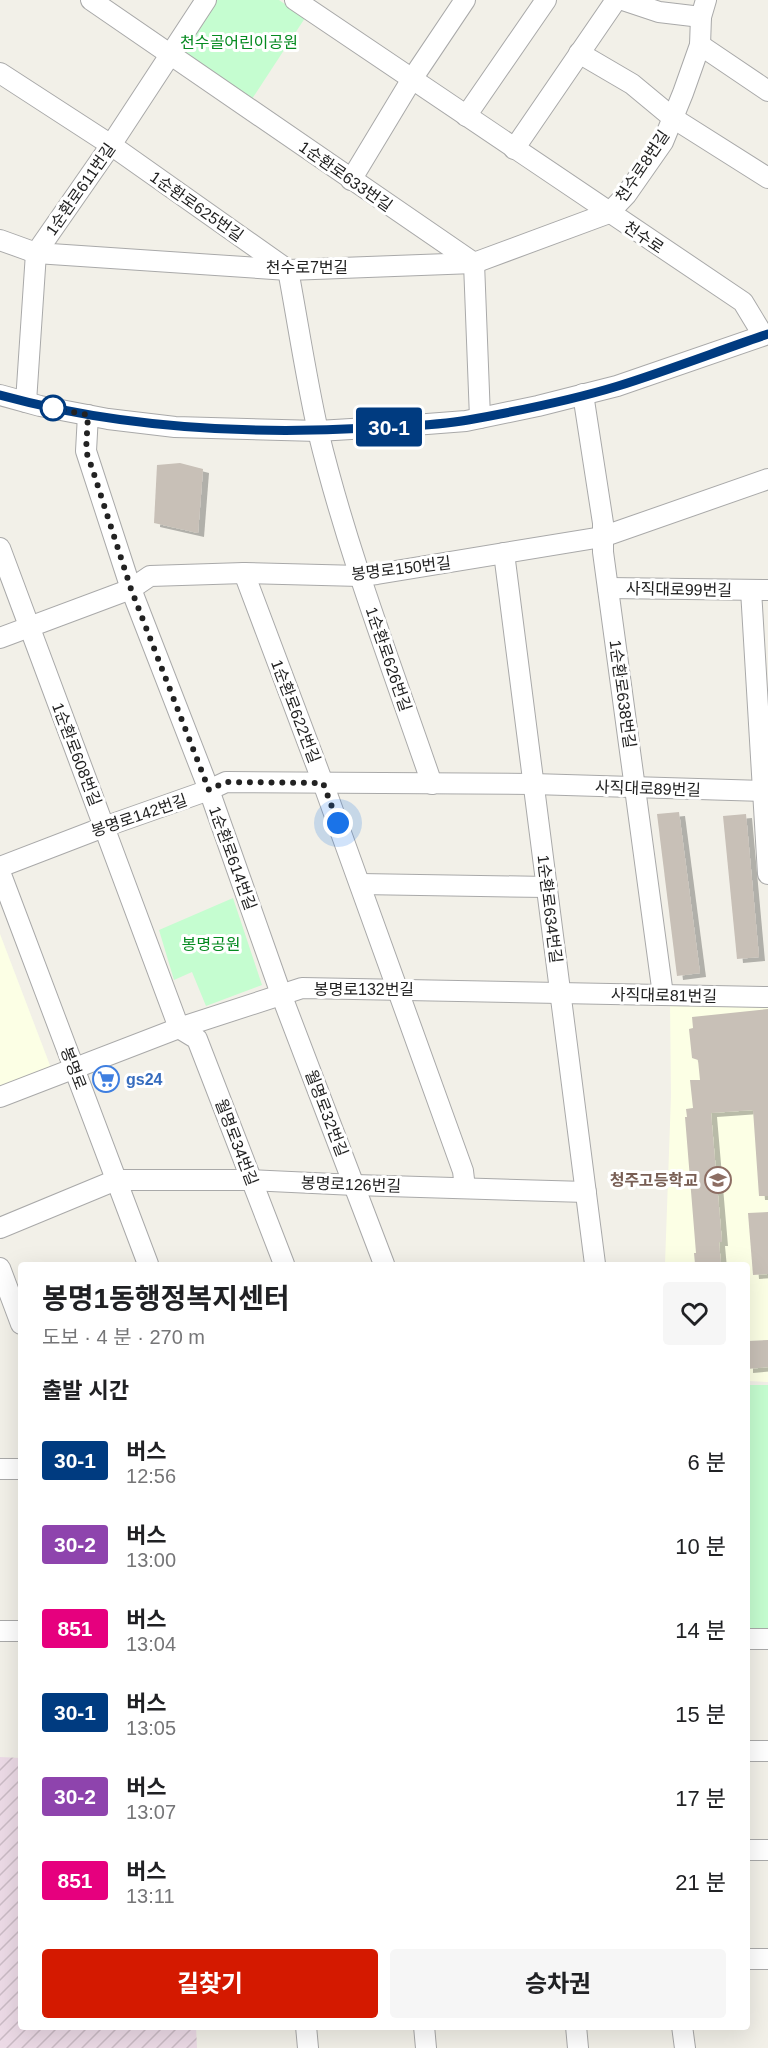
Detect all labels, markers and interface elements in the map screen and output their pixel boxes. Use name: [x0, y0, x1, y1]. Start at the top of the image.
park label: 천수골어린이공원: [180, 34, 298, 51]
street label: 천수로8번길: [612, 127, 673, 205]
street label: 1순환로633번길: [296, 138, 395, 215]
street label: 1순환로611번길: [42, 140, 118, 238]
street label: 1순환로625번길: [147, 168, 246, 245]
street label: 천수로: [621, 218, 667, 257]
street label: 천수로7번길: [266, 259, 348, 276]
unlabelled marker: [40, 395, 66, 421]
line badge: 30-1: [347, 408, 431, 446]
text: 30-1: [368, 416, 410, 439]
street label: 봉명로150번길: [350, 554, 452, 583]
street label: 사직대로99번길: [626, 580, 732, 599]
street label: 1순환로626번길: [363, 605, 414, 714]
street label: 1순환로638번길: [606, 639, 639, 749]
street label: 1순환로622번길: [268, 657, 323, 765]
street label: 1순환로608번길: [49, 700, 104, 808]
street label: 사직대로89번길: [595, 778, 701, 799]
street label: 봉명로142번길: [89, 791, 189, 840]
street label: 1순환로614번길: [206, 804, 259, 912]
your location: [323, 808, 353, 838]
street label: 1순환로634번길: [534, 854, 565, 964]
park label: 봉명공원: [182, 936, 240, 953]
street label: 봉명로132번길: [314, 981, 414, 998]
street label: 사직대로81번길: [611, 986, 717, 1005]
street label: 봉명로: [58, 1045, 89, 1092]
supermarket icon: gs24: [91, 1064, 121, 1094]
street label: 월명로32번길: [302, 1067, 351, 1159]
place label: gs24: [126, 1071, 163, 1088]
street label: 월명로34번길: [212, 1096, 261, 1188]
school or university icon: 청주고등학교: [703, 1165, 733, 1195]
place label: 청주고등학교: [610, 1171, 698, 1189]
street label: 봉명로126번길: [301, 1174, 401, 1195]
button: heart: [663, 1282, 726, 1345]
text: 봉명1동행정복지센터: [42, 1283, 289, 1314]
text: 도보 · 4 분 · 270 m: [42, 1326, 205, 1348]
text: 출발 시간: [42, 1378, 129, 1403]
text: 버스: [126, 1439, 167, 1464]
text: 30-1: [54, 1449, 96, 1472]
text: 6 분: [687, 1450, 726, 1475]
text: 12:56: [126, 1465, 176, 1487]
text: 버스: [126, 1523, 167, 1548]
text: 30-2: [54, 1533, 96, 1556]
text: 10 분: [675, 1534, 726, 1559]
text: 13:00: [126, 1549, 176, 1571]
text: 버스: [126, 1607, 166, 1632]
text: 851: [57, 1617, 93, 1640]
text: 14 분: [675, 1618, 726, 1643]
text: 13:04: [126, 1633, 176, 1655]
text: 버스: [126, 1691, 167, 1716]
text: 30-1: [54, 1701, 96, 1724]
text: 15 분: [675, 1702, 726, 1727]
text: 13:05: [126, 1717, 176, 1739]
text: 버스: [126, 1775, 167, 1800]
text: 30-2: [54, 1785, 96, 1808]
text: 17 분: [675, 1786, 726, 1811]
text: 13:07: [126, 1801, 176, 1823]
text: 버스: [126, 1859, 166, 1884]
text: 851: [57, 1869, 93, 1892]
text: 21 분: [675, 1870, 726, 1895]
text: 13:11: [126, 1885, 175, 1907]
button: 길찾기: [42, 1949, 378, 2018]
button: 승차권: [390, 1949, 726, 2018]

